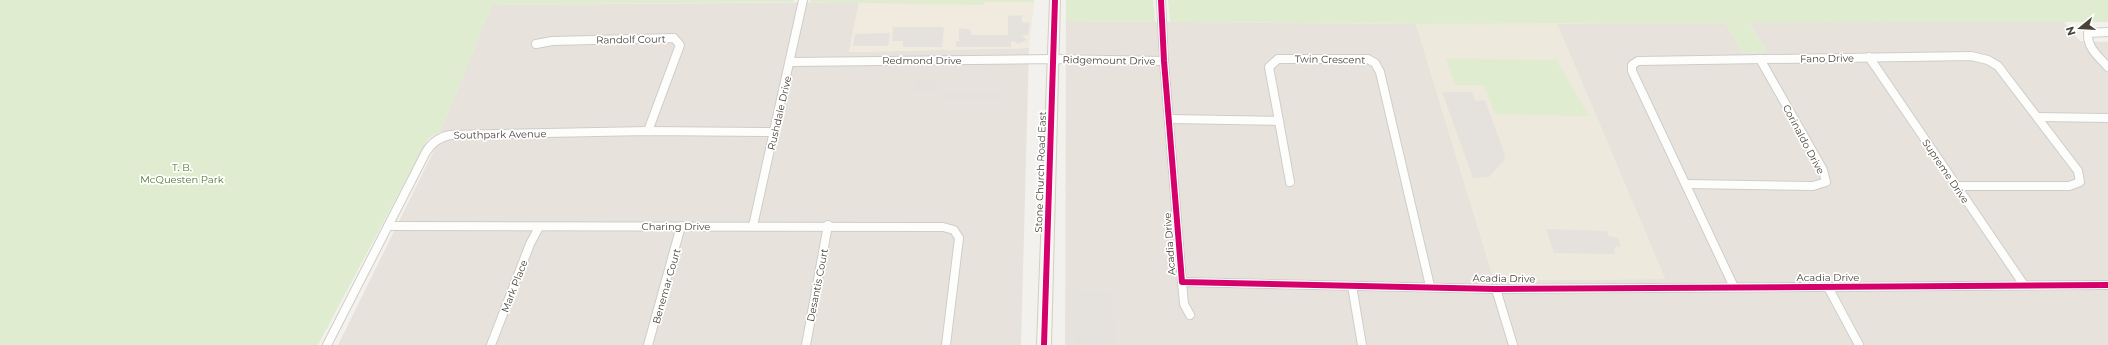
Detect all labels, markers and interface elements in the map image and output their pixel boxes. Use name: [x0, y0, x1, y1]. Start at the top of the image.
north arrow: [2060, 8, 2100, 48]
text: N: [2062, 25, 2079, 37]
street label: Randolf Court: [596, 32, 666, 47]
street label: Twin Crescent: [1295, 52, 1365, 67]
street label: Fano Drive: [1800, 52, 1854, 65]
street label: Ridgemount Drive: [1062, 53, 1156, 68]
street label: Redmond Drive: [882, 54, 962, 67]
street label: Rushdale Drive: [765, 75, 794, 152]
street label: Corinaldo Drive: [1780, 102, 1827, 176]
street label: Stone Church Road East: [1032, 111, 1049, 233]
street label: Southpark Avenue: [453, 127, 547, 142]
street label: Supreme Drive: [1919, 137, 1972, 206]
park label: T. B. McQuesten Park: [140, 161, 224, 186]
street label: Acadia Drive: [1161, 212, 1178, 276]
street label: Charing Drive: [642, 220, 710, 233]
street label: Benemar Court: [650, 247, 683, 325]
street label: Desantis Court: [804, 247, 831, 323]
street label: Mark Place: [498, 258, 530, 314]
street label: Acadia Drive: [1472, 271, 1536, 286]
street label: Acadia Drive: [1797, 271, 1859, 284]

